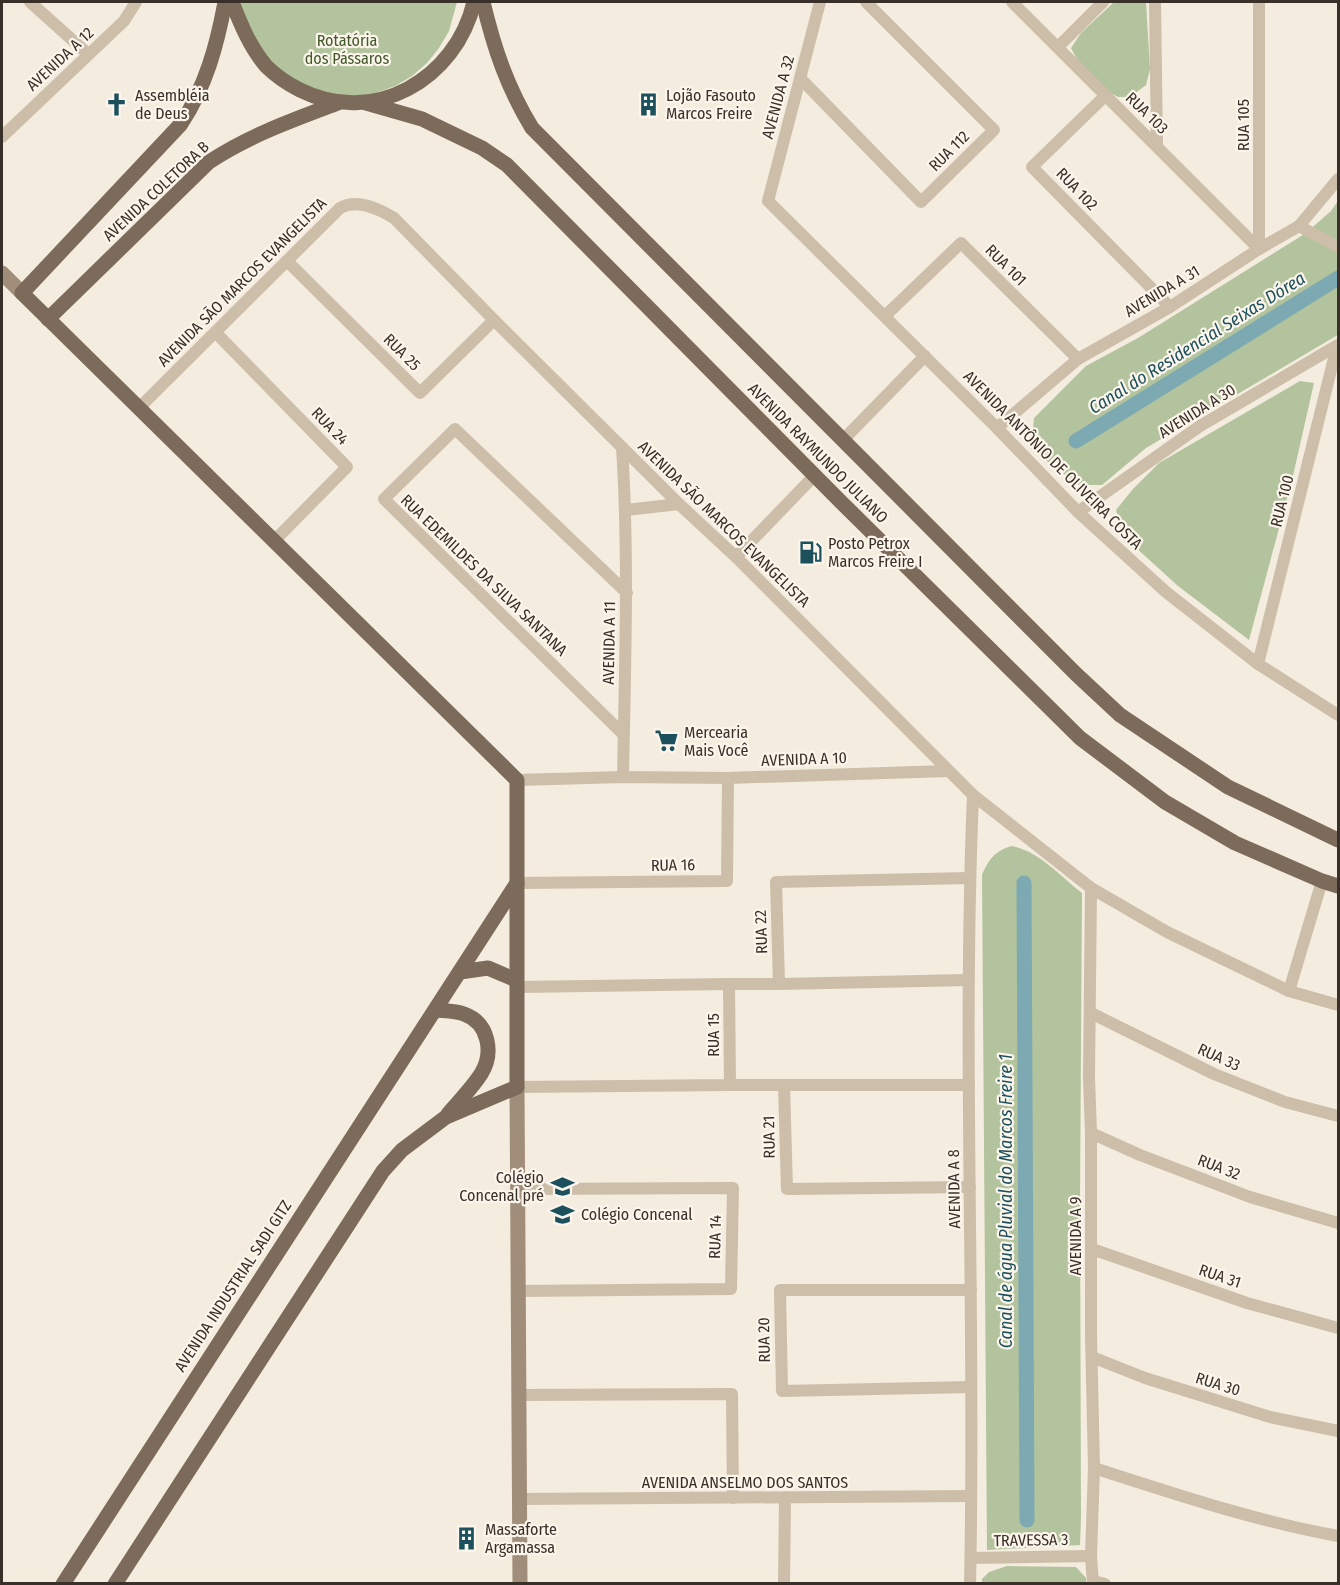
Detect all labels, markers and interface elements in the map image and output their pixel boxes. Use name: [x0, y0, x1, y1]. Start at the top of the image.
street label: AVENIDA A 12: [23, 23, 97, 95]
park label: Rotatória dos Pássaros: [305, 31, 389, 68]
street label: AVENIDA A 32: [758, 53, 798, 141]
place label: Assembléia de Deus: [135, 86, 210, 123]
place label: Lojão Fasouto Marcos Freire: [666, 86, 756, 123]
street label: RUA 103: [1122, 88, 1172, 138]
church icon: Assembléia de Deus: [104, 91, 130, 117]
building icon: Lojão Fasouto Marcos Freire: [635, 91, 661, 117]
street label: RUA 105: [1234, 99, 1253, 151]
street label: RUA 112: [925, 127, 973, 175]
street label: AVENIDA COLETORA B: [99, 137, 213, 245]
street label: RUA 102: [1052, 164, 1102, 214]
street label: AVENIDA SÃO MARCOS EVANGELISTA: [154, 193, 331, 370]
street label: RUA 101: [981, 240, 1031, 290]
street label: AVENIDA A 31: [1121, 261, 1203, 321]
water label: Canal do Residencial Seixas Dórea: [1085, 267, 1309, 419]
street label: RUA 25: [380, 330, 424, 374]
street label: AVENIDA ANTÔNIO DE OLIVEIRA COSTA: [960, 366, 1147, 554]
street label: AVENIDA RAYMUNDO JULIANO: [744, 379, 892, 527]
street label: AVENIDA A 30: [1155, 380, 1239, 442]
street label: RUA 24: [308, 403, 352, 449]
street label: AVENIDA SÃO MARCOS EVANGELISTA: [634, 437, 814, 611]
street label: RUA 100: [1266, 473, 1298, 529]
street label: RUA EDEMILDES DA SILVA SANTANA: [397, 490, 572, 660]
place label: Posto Petrox Marcos Freire I: [828, 534, 922, 571]
fuel station icon: Posto Petrox Marcos Freire I: [797, 539, 823, 565]
street label: AVENIDA A 11: [599, 601, 619, 685]
place label: Mercearia Mais Você: [684, 723, 749, 760]
supermarket icon: Mercearia Mais Você: [653, 728, 679, 754]
street label: AVENIDA A 10: [761, 748, 847, 770]
street label: RUA 16: [651, 855, 695, 875]
street label: RUA 22: [751, 910, 771, 954]
street label: RUA 15: [704, 1013, 723, 1057]
street label: RUA 33: [1195, 1039, 1243, 1075]
water label: Canal de água Pluvial do Marcos Freire 1: [995, 1054, 1017, 1348]
street label: RUA 21: [759, 1115, 779, 1159]
street label: AVENIDA A 8: [944, 1149, 964, 1229]
street label: RUA 32: [1195, 1150, 1243, 1184]
place label: Colégio Concenal pré: [459, 1168, 544, 1205]
school or university icon: Colégio Concenal pré: [549, 1173, 575, 1199]
street label: AVENIDA A 9: [1066, 1196, 1085, 1276]
street label: AVENIDA INDUSTRIAL SADI GITZ: [170, 1197, 296, 1375]
school or university icon: Colégio Concenal: [550, 1201, 576, 1227]
place label: Colégio Concenal: [581, 1205, 692, 1224]
street label: RUA 14: [705, 1215, 725, 1259]
street label: RUA 31: [1197, 1260, 1243, 1292]
street label: RUA 20: [754, 1317, 774, 1363]
street label: RUA 30: [1193, 1368, 1243, 1400]
street label: AVENIDA ANSELMO DOS SANTOS: [642, 1473, 848, 1492]
place label: Massaforte Argamassa: [485, 1520, 557, 1557]
building icon: Massaforte Argamassa: [454, 1525, 480, 1551]
street label: TRAVESSA 3: [993, 1530, 1069, 1550]

